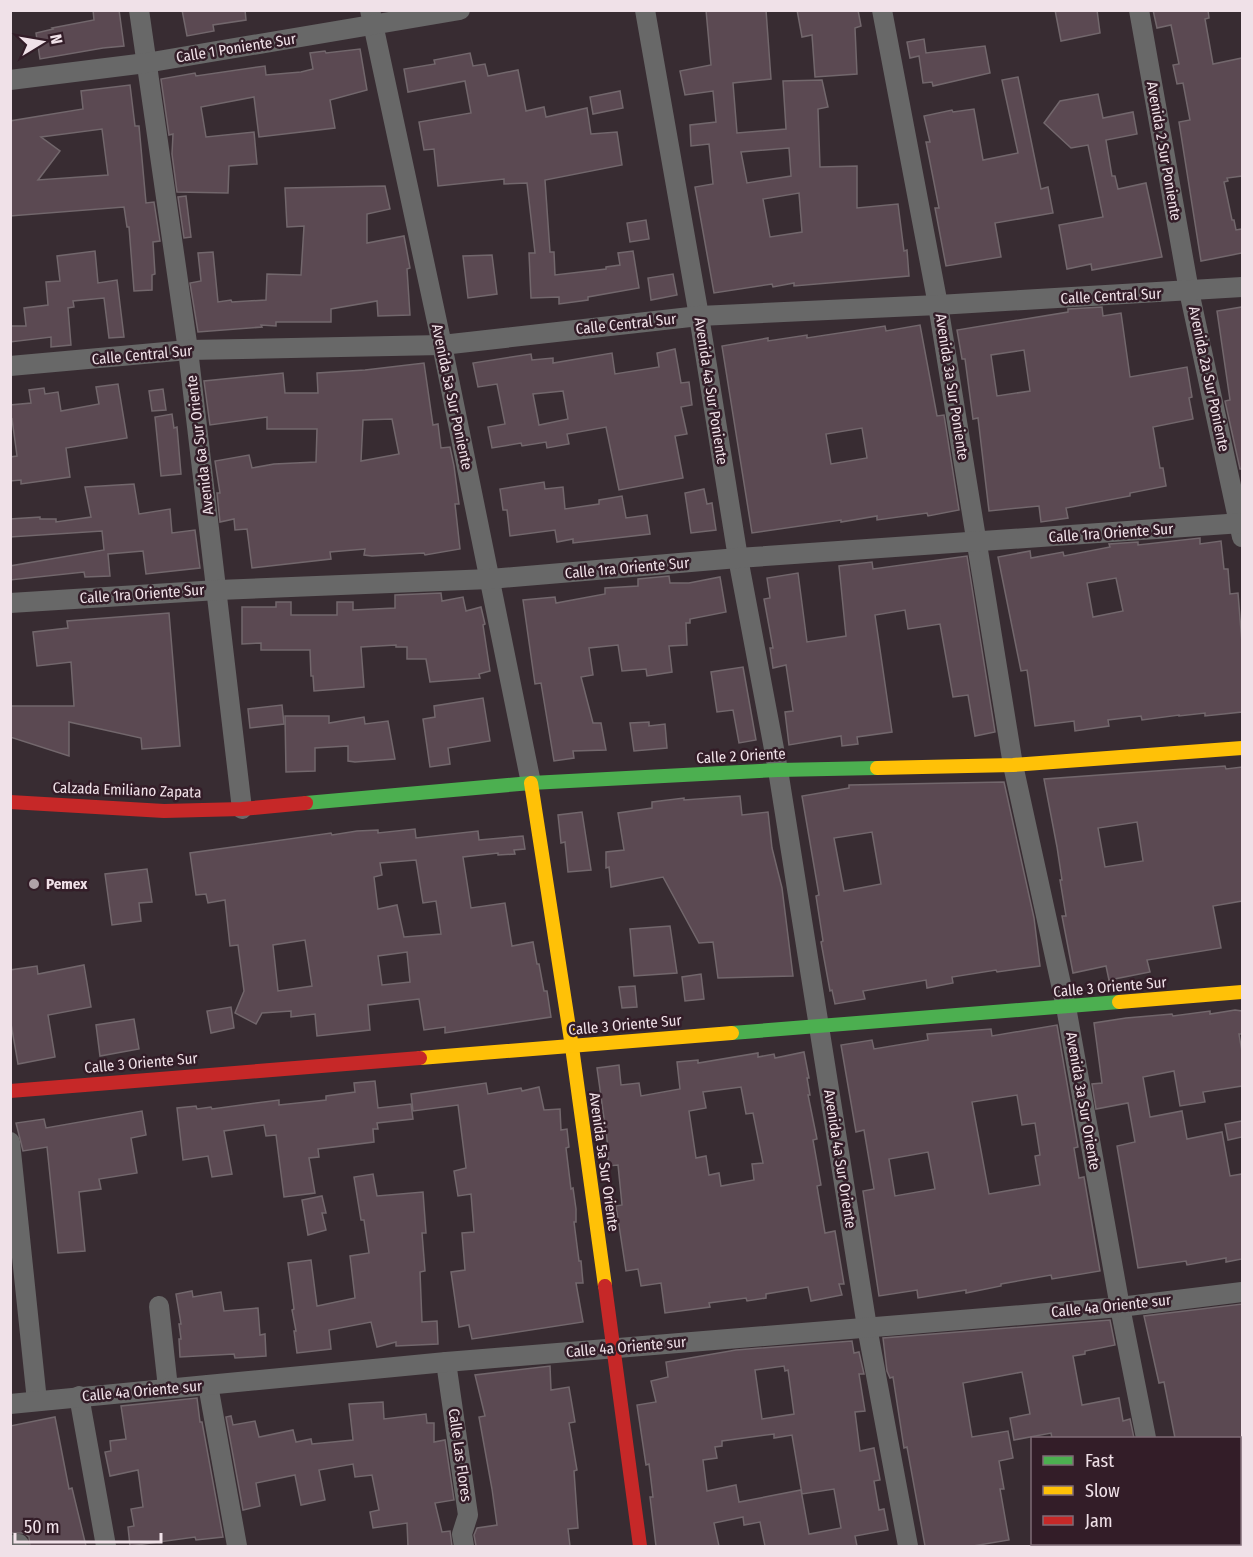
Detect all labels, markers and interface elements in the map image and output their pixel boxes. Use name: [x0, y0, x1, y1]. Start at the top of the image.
north arrow: [12, 12, 72, 72]
street label: Calle 1 Poniente Sur: [175, 30, 298, 66]
text: N: [46, 33, 66, 46]
street label: Avenida 2 Sur Poniente: [1143, 80, 1185, 222]
street label: Calle Central Sur: [1060, 284, 1163, 308]
street label: Avenida 2a Sur Poniente: [1185, 305, 1233, 453]
street label: Calle Central Sur: [575, 310, 678, 338]
street label: Avenida 3a Sur Poniente: [931, 312, 973, 462]
street label: Avenida 4a Sur Poniente: [690, 316, 732, 466]
street label: Avenida 5a Sur Poniente: [428, 322, 476, 472]
street label: Calle Central Sur: [91, 342, 194, 368]
street label: Avenida 6a Sur Oriente: [182, 374, 218, 516]
street label: Calle 1ra Oriente Sur: [1048, 520, 1175, 546]
street label: Calle 1ra Oriente Sur: [564, 554, 691, 582]
street label: Calle 1ra Oriente Sur: [79, 581, 206, 607]
street label: Calle 2 Oriente: [696, 745, 786, 767]
street label: Calzada Emiliano Zapata: [52, 778, 202, 802]
place label: Pemex: [46, 875, 88, 893]
marker: Pemex: [27, 877, 41, 891]
street label: Calle 3 Oriente Sur: [1053, 973, 1168, 1001]
street label: Calle 3 Oriente Sur: [568, 1011, 683, 1039]
street label: Avenida 3a Sur Oriente: [1062, 1030, 1104, 1172]
street label: Calle 3 Oriente Sur: [84, 1049, 199, 1077]
street label: Avenida 4a Sur Oriente: [820, 1088, 860, 1230]
street label: Avenida 5a Sur Oriente: [585, 1091, 623, 1233]
street label: Calle 4a Oriente sur: [1050, 1291, 1173, 1321]
street label: Calle 4a Oriente sur: [565, 1333, 688, 1361]
street label: Calle 4a Oriente sur: [81, 1377, 204, 1405]
street label: Calle Las Flores: [445, 1407, 475, 1503]
legend: [1031, 1437, 1241, 1545]
text: Fast: [1085, 1450, 1114, 1472]
text: Slow: [1085, 1480, 1120, 1502]
scale bar: [15, 1506, 160, 1544]
text: Jam: [1085, 1510, 1113, 1532]
text: 50 m: [24, 1516, 60, 1538]

